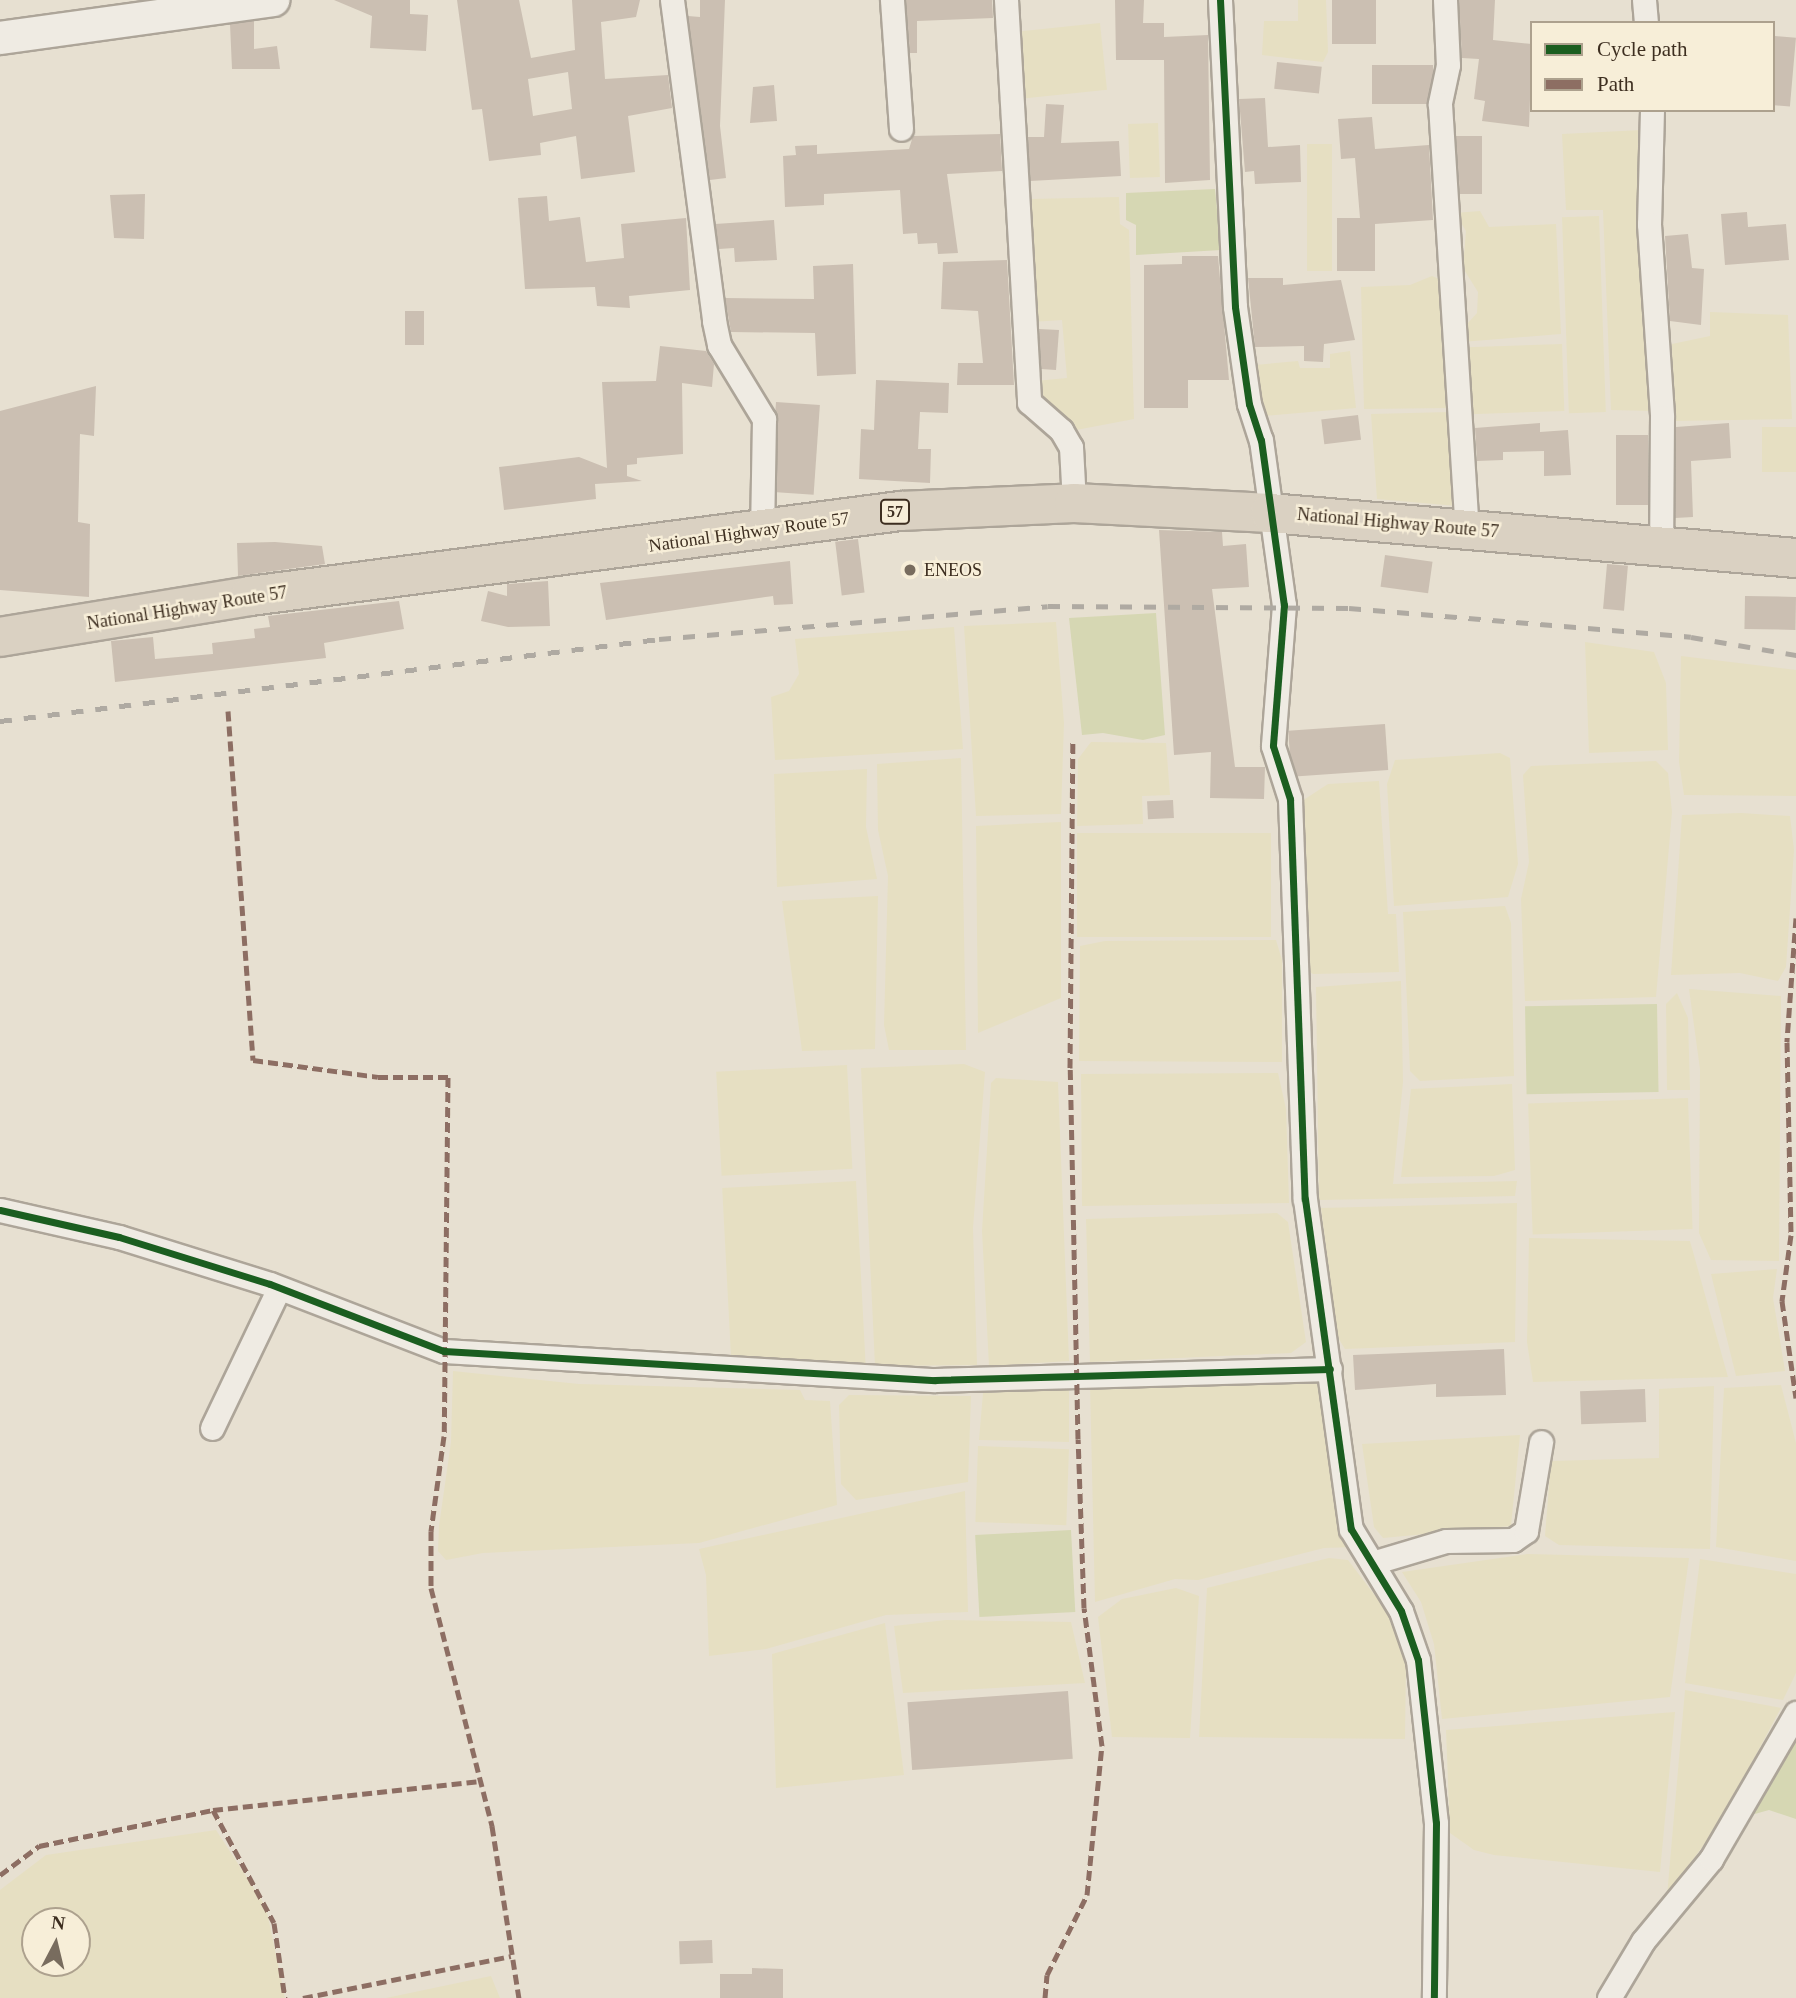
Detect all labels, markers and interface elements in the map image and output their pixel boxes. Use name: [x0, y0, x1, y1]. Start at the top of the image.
legend: [1530, 21, 1775, 112]
text: Cycle path: [1597, 37, 1687, 61]
text: Path: [1597, 72, 1634, 96]
road number: 57: [878, 499, 912, 524]
street label: National Highway Route 57: [1284, 502, 1512, 544]
street label: National Highway Route 57: [636, 506, 862, 558]
place label: ENEOS: [924, 559, 982, 581]
marker: ENEOS: [902, 562, 918, 578]
street label: National Highway Route 57: [74, 580, 300, 636]
north arrow: [21, 1907, 91, 1977]
text: N: [50, 1911, 66, 1934]

